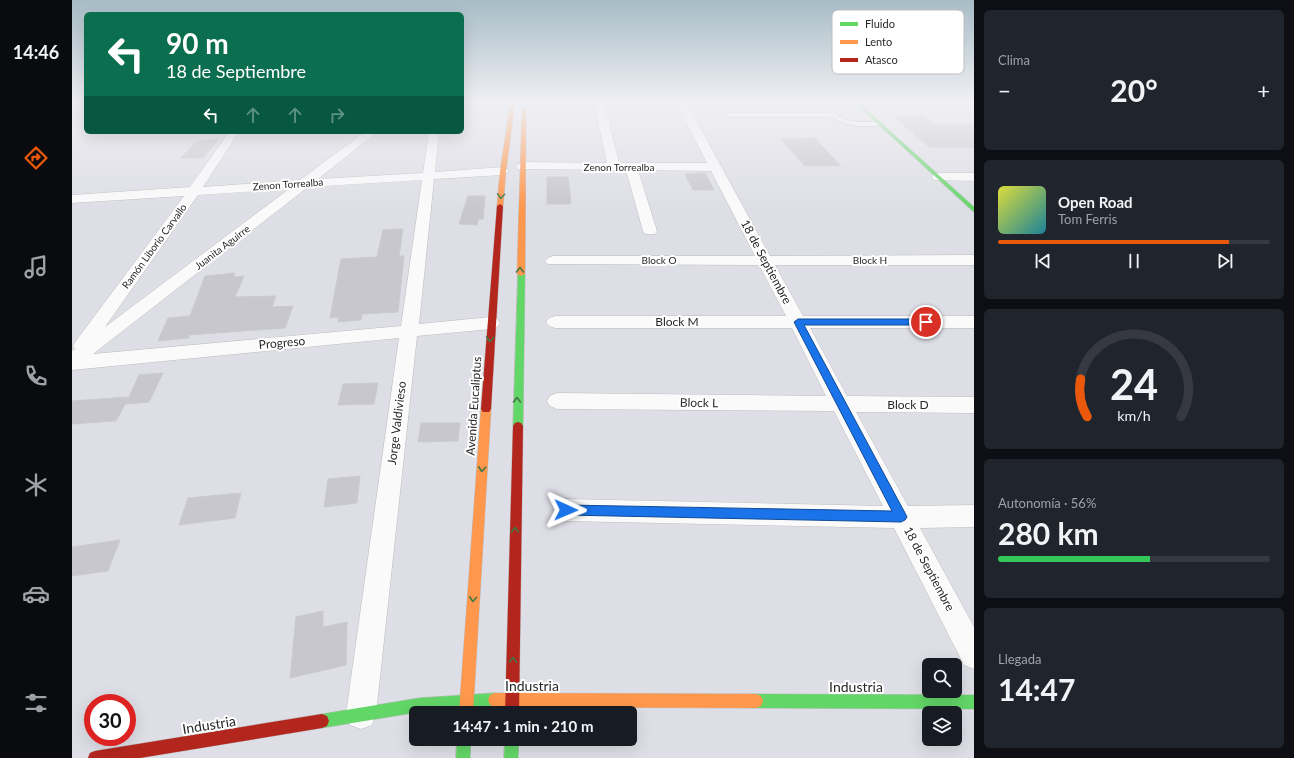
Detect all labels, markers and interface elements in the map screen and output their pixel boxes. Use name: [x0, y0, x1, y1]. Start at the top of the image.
legend: [832, 10, 964, 74]
text: Fluido: [865, 17, 895, 30]
text: 90 m: [166, 26, 229, 60]
icon: left: [100, 28, 152, 80]
text: Lento: [865, 35, 892, 48]
text: 14:46: [13, 41, 59, 63]
text: Clima: [998, 52, 1030, 68]
text: Atasco: [865, 53, 898, 66]
text: 18 de Septiembre: [166, 60, 306, 82]
text: 20°: [1110, 72, 1158, 108]
text: −: [998, 77, 1011, 104]
text: +: [1257, 77, 1270, 104]
icon: left: [200, 104, 222, 126]
icon: ahead: [242, 104, 264, 126]
icon: ahead: [284, 104, 306, 126]
icon: right: [326, 104, 348, 126]
icon: directions: [22, 144, 50, 172]
street label: Zenon Torrealba: [584, 161, 654, 173]
street label: Zenon Torrealba: [252, 176, 324, 192]
one-way arrow: [497, 193, 506, 199]
text: Open Road: [1058, 193, 1133, 211]
street label: Ramón Liborio Carvallo: [119, 201, 189, 291]
text: Tom Ferris: [1058, 211, 1117, 227]
street label: 18 de Septiembre: [738, 217, 795, 307]
street label: Juanita Aguirre: [192, 222, 252, 272]
icon: previous: [1032, 250, 1054, 272]
icon: pause: [1123, 250, 1145, 272]
icon: next: [1214, 250, 1236, 272]
icon: music: [22, 253, 50, 281]
street label: Block O: [642, 254, 676, 266]
street label: Block H: [853, 254, 887, 266]
one-way arrow: [516, 267, 524, 273]
pin: [909, 305, 943, 339]
icon: arrive: [915, 311, 937, 333]
street label: Block M: [655, 314, 699, 329]
street label: Progreso: [258, 333, 306, 352]
one-way arrow: [486, 336, 495, 342]
street label: Avenida Eucaliptus: [463, 356, 484, 456]
text: 24: [1110, 359, 1158, 409]
icon: phone: [22, 362, 50, 390]
street label: Jorge Valdivieso: [384, 380, 409, 466]
street label: Block L: [680, 395, 718, 410]
one-way arrow: [513, 397, 521, 403]
street label: Block D: [887, 397, 929, 412]
text: km/h: [1117, 407, 1151, 424]
one-way arrow: [477, 466, 486, 472]
icon: climate: [22, 471, 50, 499]
position arrow: [545, 489, 587, 531]
text: Autonomía · 56%: [998, 495, 1096, 511]
text: 280 km: [998, 515, 1099, 551]
street label: 18 de Septiembre: [901, 524, 958, 614]
one-way arrow: [511, 527, 519, 533]
icon: car: [22, 580, 50, 608]
one-way arrow: [469, 596, 478, 602]
text: Llegada: [998, 651, 1042, 667]
one-way arrow: [509, 657, 517, 663]
map controls: [922, 658, 962, 746]
button: search: [922, 658, 962, 698]
text: 14:47: [998, 671, 1075, 707]
street label: Industria: [505, 677, 559, 694]
street label: Industria: [829, 678, 883, 695]
icon: filters: [22, 689, 50, 717]
speed limit sign: 30: [84, 694, 136, 746]
button: layers: [922, 706, 962, 746]
street label: Industria: [181, 712, 237, 737]
text: 14:47 · 1 min · 210 m: [453, 717, 593, 735]

